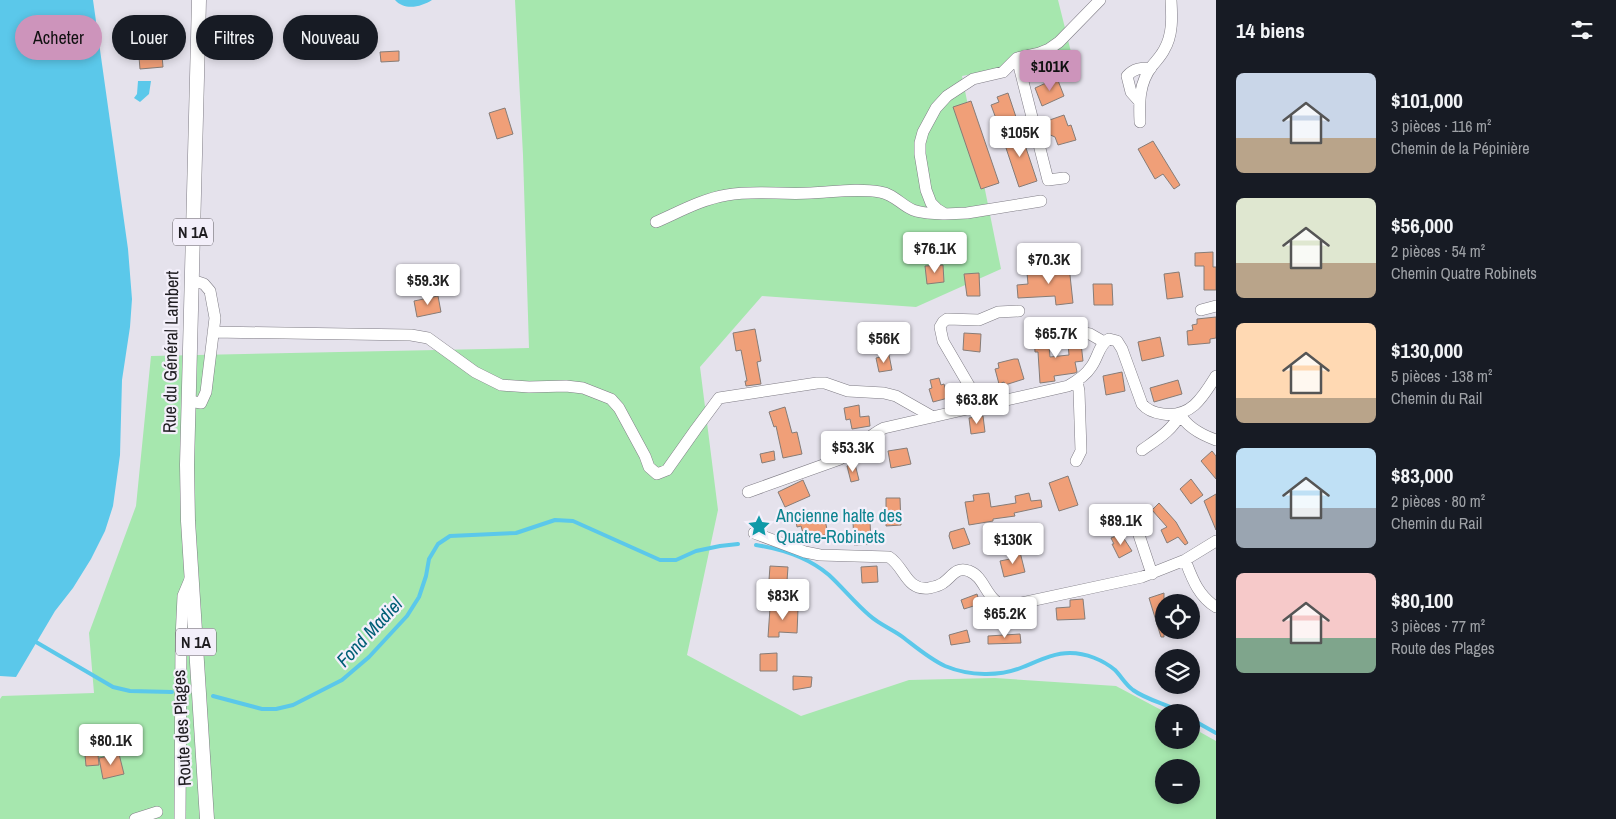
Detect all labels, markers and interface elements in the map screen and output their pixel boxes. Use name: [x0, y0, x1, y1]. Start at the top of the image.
chip: Acheter: [15, 15, 102, 60]
chip: Louer: [112, 15, 186, 60]
chip: Filtres: [196, 15, 273, 60]
chip: Nouveau: [283, 15, 378, 60]
text: 14 biens: [1236, 16, 1305, 45]
icon: filters: [1568, 16, 1596, 44]
pin: $101K: [1015, 49, 1085, 92]
text: $101K: [1031, 55, 1069, 77]
text: $101,000: [1391, 86, 1463, 115]
icon: home: [1276, 93, 1336, 153]
text: 3 pièces · 116 m²: [1391, 115, 1491, 137]
pin: $105K: [985, 116, 1055, 158]
text: $105K: [1001, 121, 1039, 143]
text: Chemin de la Pépinière: [1391, 137, 1530, 159]
text: $56,000: [1391, 211, 1453, 240]
road number: N 1A: [173, 218, 213, 246]
icon: home: [1276, 218, 1336, 278]
pin: $76.1K: [894, 232, 976, 274]
text: $76.1K: [914, 237, 956, 259]
text: 2 pièces · 54 m²: [1391, 240, 1485, 262]
pin: $70.3K: [1008, 242, 1090, 285]
text: $70.3K: [1028, 248, 1070, 270]
text: Chemin Quatre Robinets: [1391, 262, 1537, 284]
pin: $59.3K: [387, 264, 469, 306]
text: $59.3K: [407, 269, 449, 291]
street label: Rue du Général Lambert: [157, 271, 184, 433]
pin: $65.7K: [1015, 316, 1097, 359]
pin: $56K: [854, 322, 914, 364]
text: $65.7K: [1035, 322, 1077, 344]
text: $56K: [868, 327, 900, 349]
text: $130,000: [1391, 336, 1463, 365]
icon: home: [1276, 343, 1336, 403]
text: 5 pièces · 138 m²: [1391, 365, 1492, 387]
pin: $63.8K: [936, 382, 1018, 425]
text: Chemin du Rail: [1391, 387, 1482, 409]
text: $63.8K: [956, 388, 998, 410]
pin: $53.3K: [812, 430, 894, 473]
text: $53.3K: [832, 436, 874, 458]
text: $83,000: [1391, 461, 1453, 490]
icon: home: [1276, 468, 1336, 528]
text: 2 pièces · 80 m²: [1391, 490, 1485, 512]
place label: Ancienne halte des Quatre-Robinets: [775, 503, 902, 549]
pin: $89.1K: [1080, 504, 1162, 546]
text: $89.1K: [1100, 509, 1142, 531]
text: Chemin du Rail: [1391, 512, 1482, 534]
place icon: Ancienne halte des Quatre-Robinets: [746, 513, 772, 539]
pin: $130K: [978, 522, 1048, 565]
text: $130K: [994, 528, 1032, 550]
pin: $83K: [753, 578, 813, 621]
text: $83K: [767, 584, 799, 606]
text: $80,100: [1391, 586, 1453, 615]
water label: Fond Madiel: [330, 591, 408, 672]
icon: home: [1276, 593, 1336, 653]
map controls: [1155, 594, 1200, 804]
button: locate: [1155, 594, 1200, 639]
pin: $65.2K: [964, 596, 1046, 639]
text: $65.2K: [984, 602, 1026, 624]
text: 3 pièces · 77 m²: [1391, 615, 1485, 637]
road number: N 1A: [176, 628, 216, 656]
text: Route des Plages: [1391, 637, 1495, 659]
button: layers: [1155, 649, 1200, 694]
street label: Route des Plages: [166, 669, 197, 787]
button: +: [1155, 704, 1200, 749]
pin: $80.1K: [70, 724, 152, 766]
text: $80.1K: [90, 729, 132, 751]
button: −: [1155, 759, 1200, 804]

